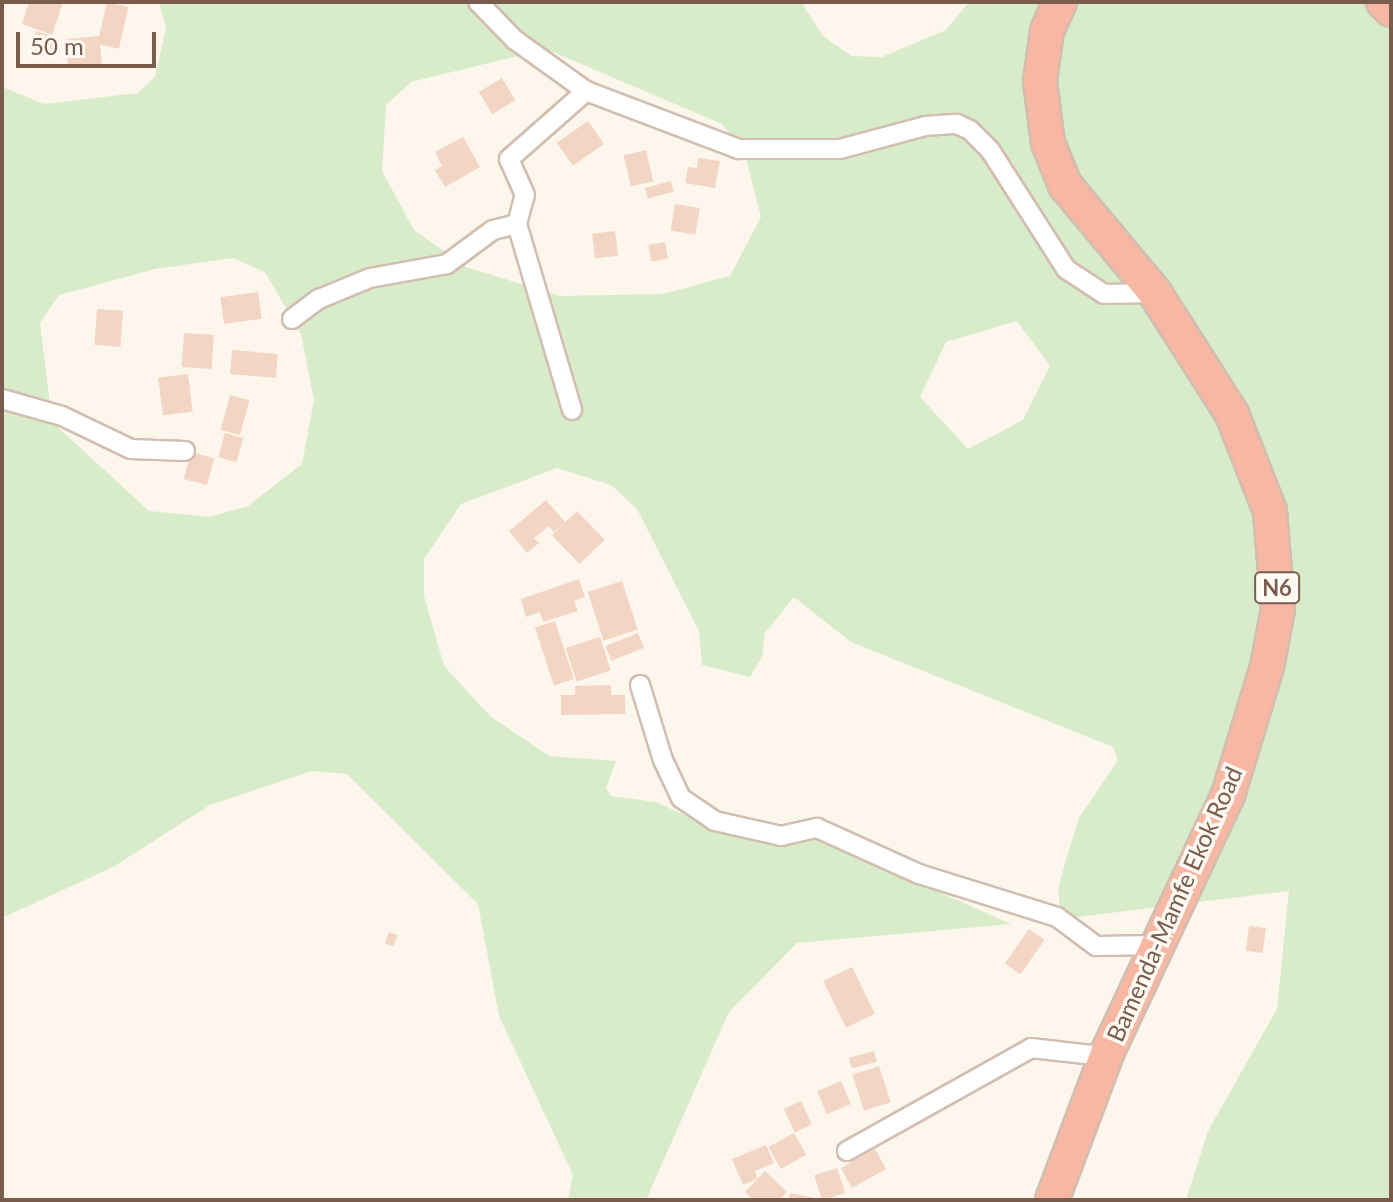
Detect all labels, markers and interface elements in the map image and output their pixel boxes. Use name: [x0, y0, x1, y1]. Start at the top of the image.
scale bar: [20, 16, 160, 66]
text: 50 m: [30, 31, 84, 60]
road number: N6: [1253, 570, 1301, 606]
street label: Bamenda-Mamfe Ekok Road: [1100, 762, 1248, 1046]

